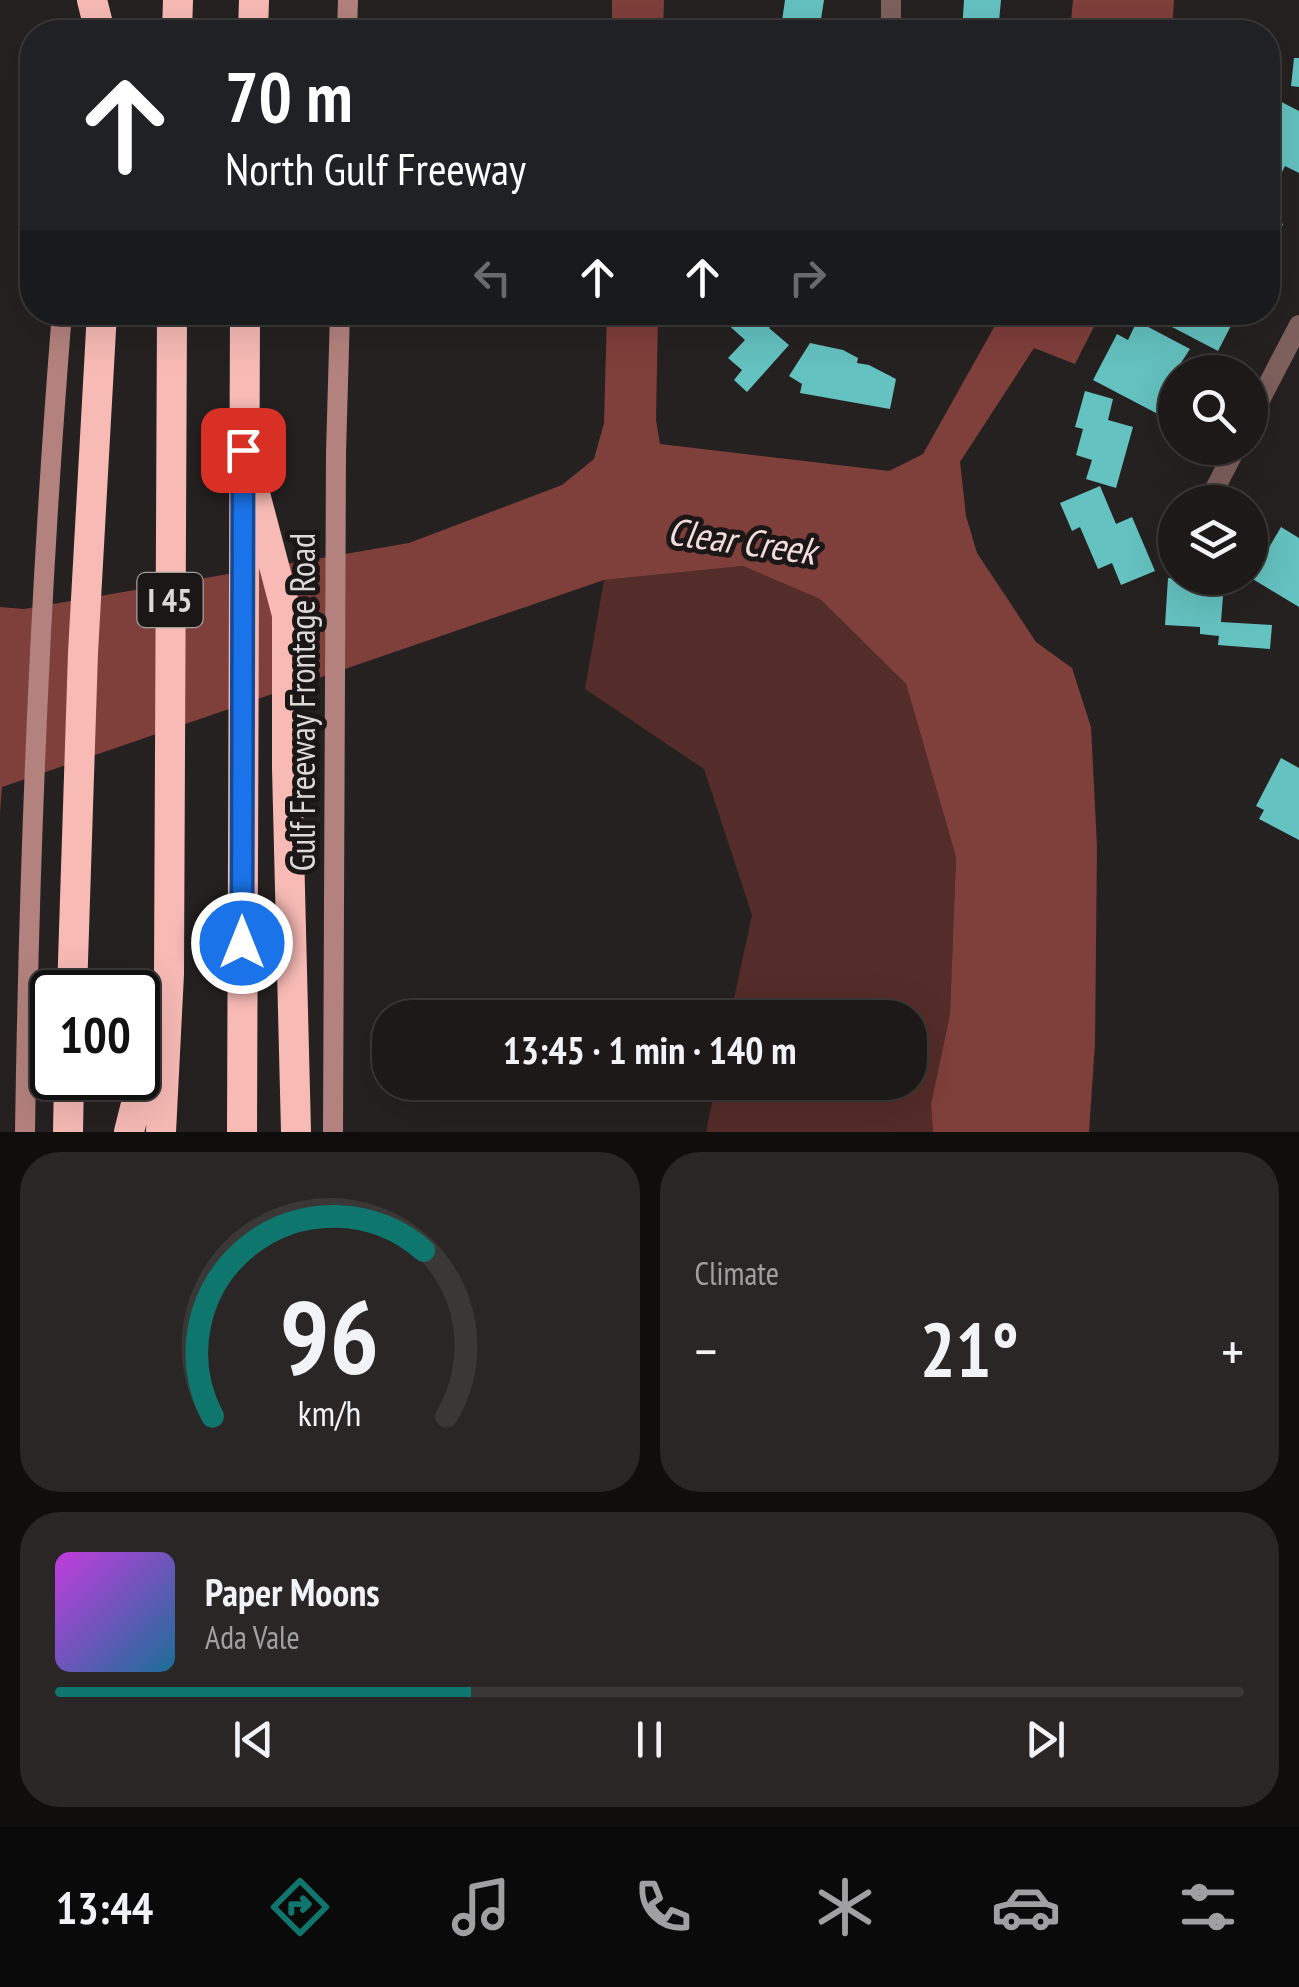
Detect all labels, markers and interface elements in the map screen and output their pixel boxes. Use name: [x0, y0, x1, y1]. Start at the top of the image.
text: 70 m: [225, 51, 353, 141]
icon: ahead: [60, 60, 190, 190]
text: North Gulf Freeway: [225, 139, 526, 197]
icon: left: [465, 250, 520, 305]
icon: ahead: [570, 250, 625, 305]
icon: ahead: [675, 250, 730, 305]
icon: right: [780, 250, 835, 305]
map controls: [1158, 355, 1268, 595]
button: search: [1158, 355, 1268, 465]
pin: [201, 408, 286, 493]
icon: arrive: [216, 423, 271, 478]
button: layers: [1158, 485, 1268, 595]
water label: Clear Creek: [665, 505, 823, 575]
street label: Gulf Freeway Frontage Road: [279, 533, 325, 871]
road number: I 45: [138, 573, 202, 627]
position arrow: [190, 891, 294, 995]
speed limit sign: 100: [30, 970, 160, 1100]
text: 13:45 · 1 min · 140 m: [503, 1025, 796, 1074]
text: Climate: [695, 1252, 779, 1294]
text: 96: [280, 1268, 379, 1403]
text: 21°: [920, 1301, 1019, 1398]
text: −: [695, 1315, 717, 1386]
text: +: [1221, 1315, 1244, 1386]
text: km/h: [298, 1390, 361, 1436]
text: Paper Moons: [205, 1567, 380, 1616]
text: Ada Vale: [205, 1616, 300, 1658]
icon: previous: [226, 1712, 281, 1767]
icon: pause: [622, 1712, 677, 1767]
icon: next: [1018, 1712, 1073, 1767]
icon: directions: [265, 1872, 335, 1942]
icon: music: [446, 1872, 516, 1942]
icon: phone: [628, 1872, 698, 1942]
icon: climate: [810, 1872, 880, 1942]
icon: car: [991, 1872, 1061, 1942]
icon: filters: [1173, 1872, 1243, 1942]
text: 13:44: [56, 1878, 153, 1936]

